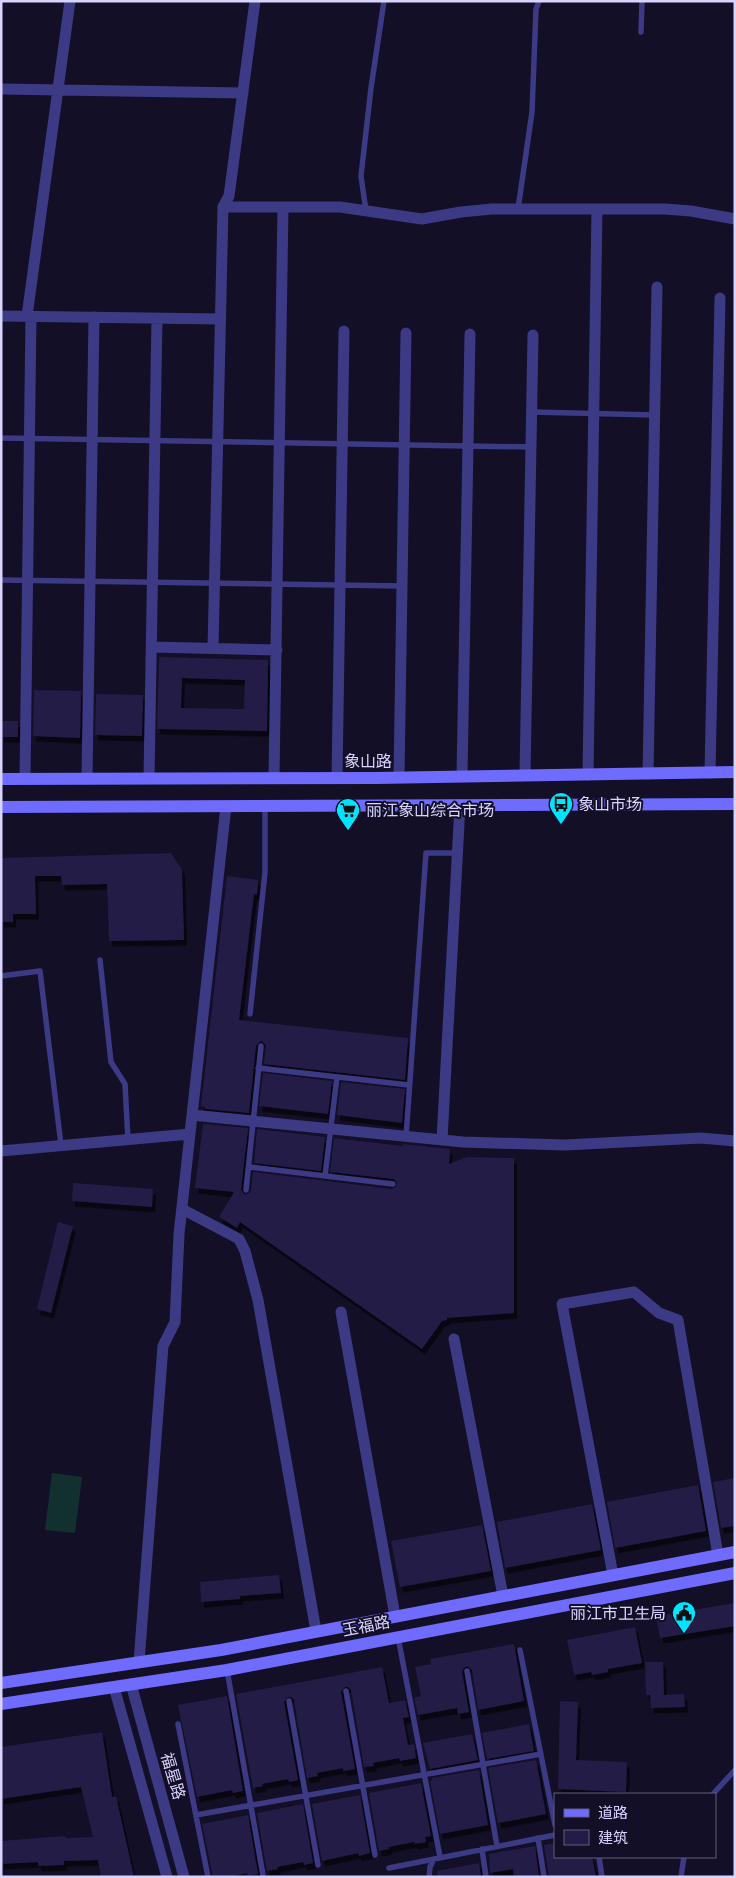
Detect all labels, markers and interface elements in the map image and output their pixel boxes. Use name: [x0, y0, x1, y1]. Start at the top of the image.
street label: 象山路: [344, 752, 392, 771]
bus stop icon: 象山市场: [548, 791, 574, 825]
place label: 象山市场: [578, 795, 642, 814]
supermarket icon: 丽江象山综合市场: [335, 797, 361, 831]
place label: 丽江象山综合市场: [366, 801, 494, 820]
public building icon: 丽江市卫生局: [671, 1600, 697, 1634]
place label: 丽江市卫生局: [570, 1604, 666, 1623]
street label: 玉福路: [341, 1612, 391, 1640]
street label: 福星路: [157, 1750, 189, 1802]
legend: [554, 1793, 716, 1858]
text: 道路: [598, 1804, 628, 1822]
text: 建筑: [598, 1829, 628, 1847]

